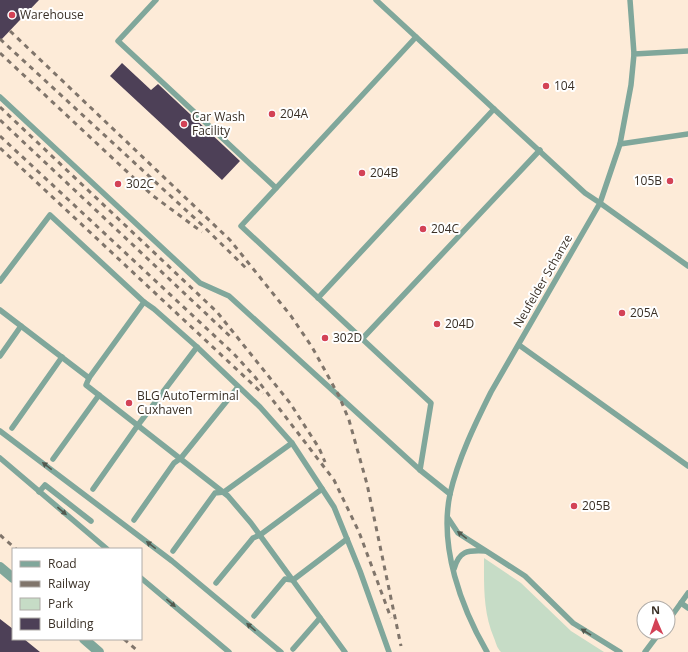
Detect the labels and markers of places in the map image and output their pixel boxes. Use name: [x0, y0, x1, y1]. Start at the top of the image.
place label: Warehouse: [20, 6, 84, 23]
marker: Warehouse: [7, 10, 17, 20]
place label: 104: [554, 77, 575, 94]
marker: 104: [541, 81, 551, 91]
place label: 204A: [280, 105, 309, 122]
place label: Car Wash Facility: [192, 108, 245, 139]
marker: 204A: [267, 109, 277, 119]
marker: Car Wash Facility: [179, 119, 189, 129]
place label: 204B: [370, 164, 399, 181]
marker: 204B: [357, 168, 367, 178]
place label: 105B: [634, 172, 662, 189]
place label: 302C: [126, 175, 155, 192]
marker: 105B: [665, 176, 675, 186]
marker: 302C: [113, 179, 123, 189]
place label: 204C: [431, 220, 460, 237]
marker: 204C: [418, 224, 428, 234]
place label: 205A: [630, 304, 659, 321]
marker: 205A: [617, 308, 627, 318]
place label: 204D: [445, 315, 474, 332]
marker: 204D: [432, 319, 442, 329]
place label: 302D: [333, 329, 362, 346]
marker: 302D: [320, 333, 330, 343]
place label: BLG AutoTerminal Cuxhaven: [137, 387, 239, 418]
marker: BLG AutoTerminal Cuxhaven: [124, 398, 134, 408]
place label: 205B: [582, 497, 611, 514]
marker: 205B: [569, 501, 579, 511]

